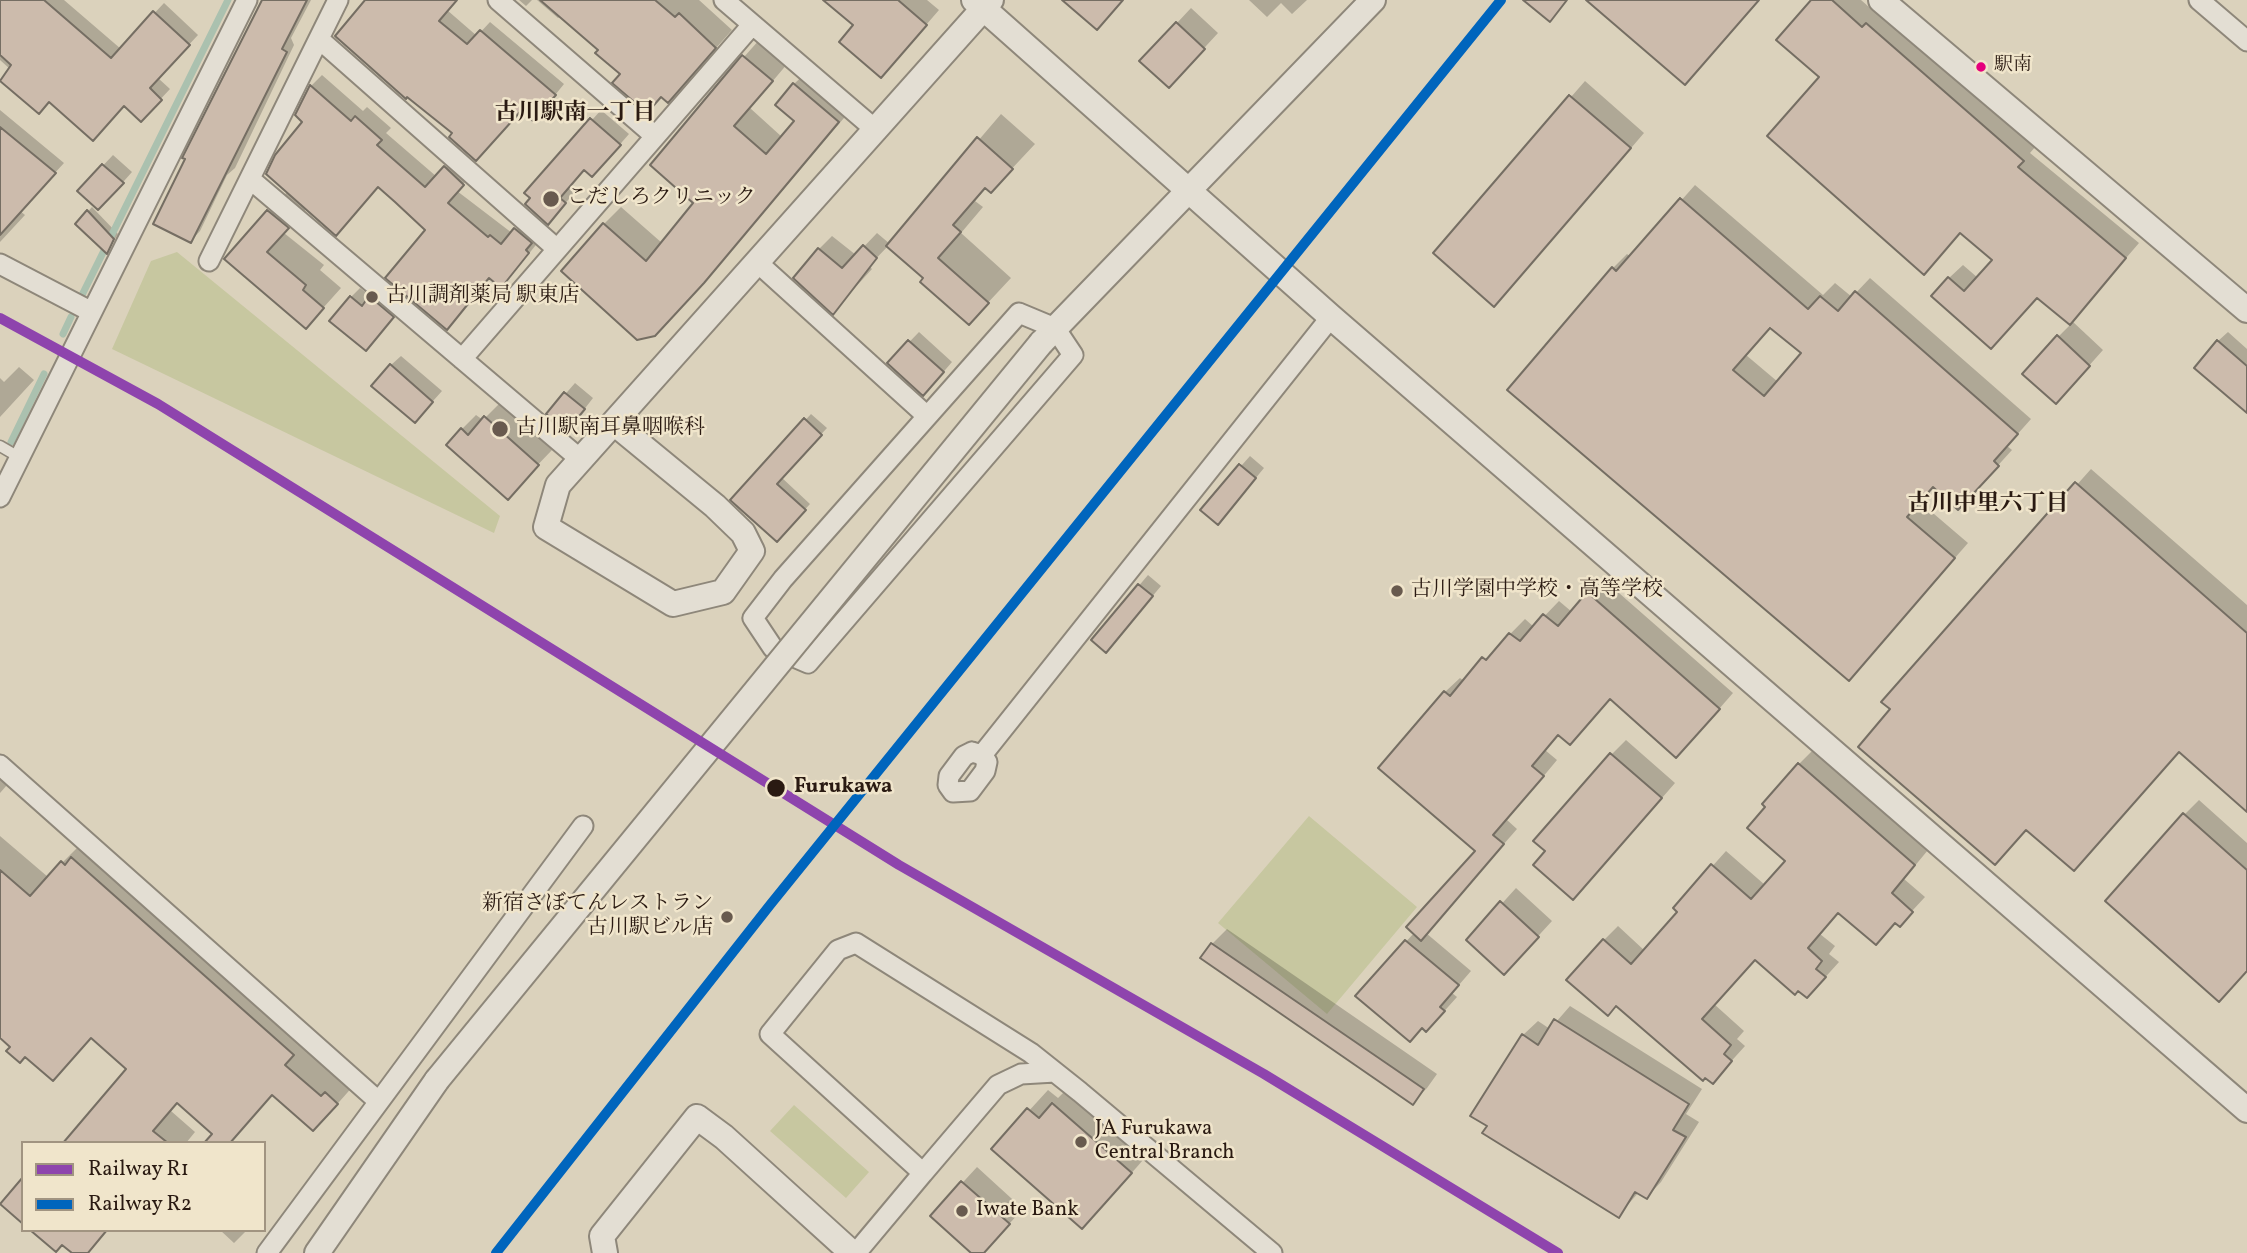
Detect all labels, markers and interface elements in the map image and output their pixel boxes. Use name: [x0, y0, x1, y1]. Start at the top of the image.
place label: 駅南: [1994, 56, 2032, 78]
marker: 駅南: [1974, 60, 1988, 74]
district label: 古川駅南一丁目: [495, 101, 655, 129]
place label: こだしろクリニック: [567, 186, 756, 212]
marker: こだしろクリニック: [541, 189, 561, 209]
place label: 古川調剤薬局 駅東店: [386, 284, 579, 310]
marker: 古川調剤薬局 駅東店: [364, 289, 380, 305]
place label: 古川駅南耳鼻咽喉科: [516, 416, 705, 442]
marker: 古川駅南耳鼻咽喉科: [490, 419, 510, 439]
district label: 古川中里六丁目: [1908, 492, 2068, 520]
place label: 古川学園中学校・高等学校: [1411, 578, 1663, 604]
marker: 古川学園中学校・高等学校: [1389, 583, 1405, 599]
place label: Furukawa: [794, 775, 893, 801]
marker: Furukawa: [765, 777, 787, 799]
place label: 新宿さぼてんレストラン 古川駅ビル店: [482, 892, 713, 942]
marker: 新宿さぼてんレストラン 古川駅ビル店: [719, 909, 735, 925]
place label: JA Furukawa Central Branch: [1095, 1117, 1235, 1167]
marker: JA Furukawa Central Branch: [1073, 1134, 1089, 1150]
legend: [21, 1141, 266, 1232]
text: Railway R1: [88, 1155, 189, 1184]
text: Railway R2: [88, 1190, 192, 1219]
place label: Iwate Bank: [976, 1198, 1079, 1224]
marker: Iwate Bank: [954, 1203, 970, 1219]

